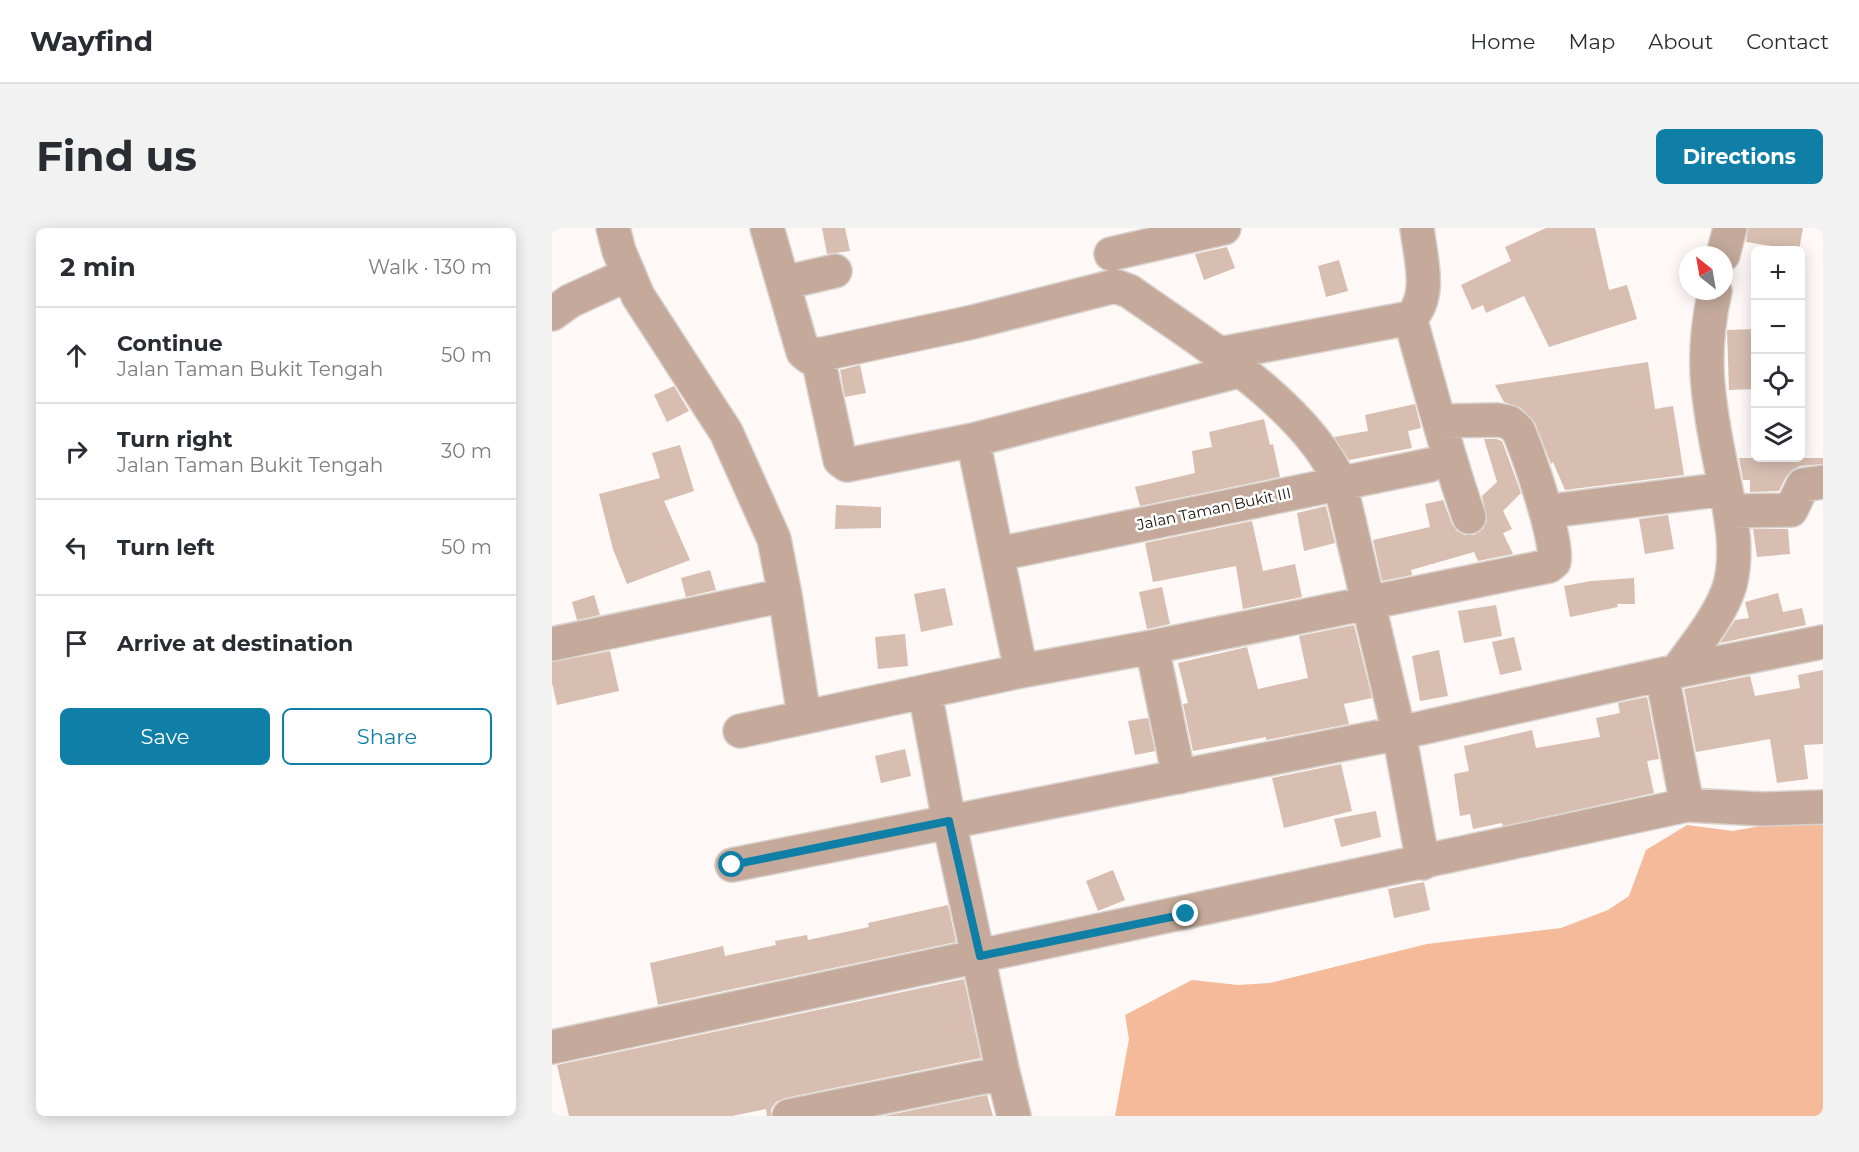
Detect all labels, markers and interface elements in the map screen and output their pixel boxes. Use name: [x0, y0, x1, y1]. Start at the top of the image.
text: Wayfind: [30, 24, 153, 58]
text: Home: [1470, 29, 1535, 54]
text: Map: [1568, 29, 1615, 54]
text: About: [1648, 29, 1713, 54]
text: Contact: [1746, 29, 1829, 54]
button: Directions: [1656, 129, 1823, 184]
text: Find us: [36, 130, 197, 182]
north arrow: [1679, 246, 1733, 300]
map controls: [1751, 246, 1805, 462]
button: +: [1751, 246, 1805, 300]
text: 2 min: [60, 251, 136, 283]
text: Walk · 130 m: [368, 255, 492, 279]
button: −: [1751, 300, 1805, 354]
text: Continue: [117, 330, 223, 357]
icon: ahead: [60, 339, 93, 372]
text: 50 m: [441, 343, 492, 367]
button: locate: [1751, 354, 1805, 408]
text: Jalan Taman Bukit Tengah: [117, 357, 383, 381]
button: layers: [1751, 408, 1805, 462]
text: Turn right: [117, 426, 232, 453]
icon: right: [60, 435, 93, 468]
text: 30 m: [441, 439, 492, 463]
text: Jalan Taman Bukit Tengah: [117, 453, 383, 477]
street label: Jalan Taman Bukit III: [1134, 483, 1293, 534]
icon: left: [60, 531, 93, 564]
text: Turn left: [117, 534, 215, 561]
text: 50 m: [441, 535, 492, 559]
icon: arrive: [60, 627, 93, 660]
text: Arrive at destination: [117, 630, 353, 657]
button: Save: [60, 708, 270, 765]
button: Share: [282, 708, 492, 765]
route start: [718, 851, 744, 877]
route end: [1172, 900, 1198, 926]

